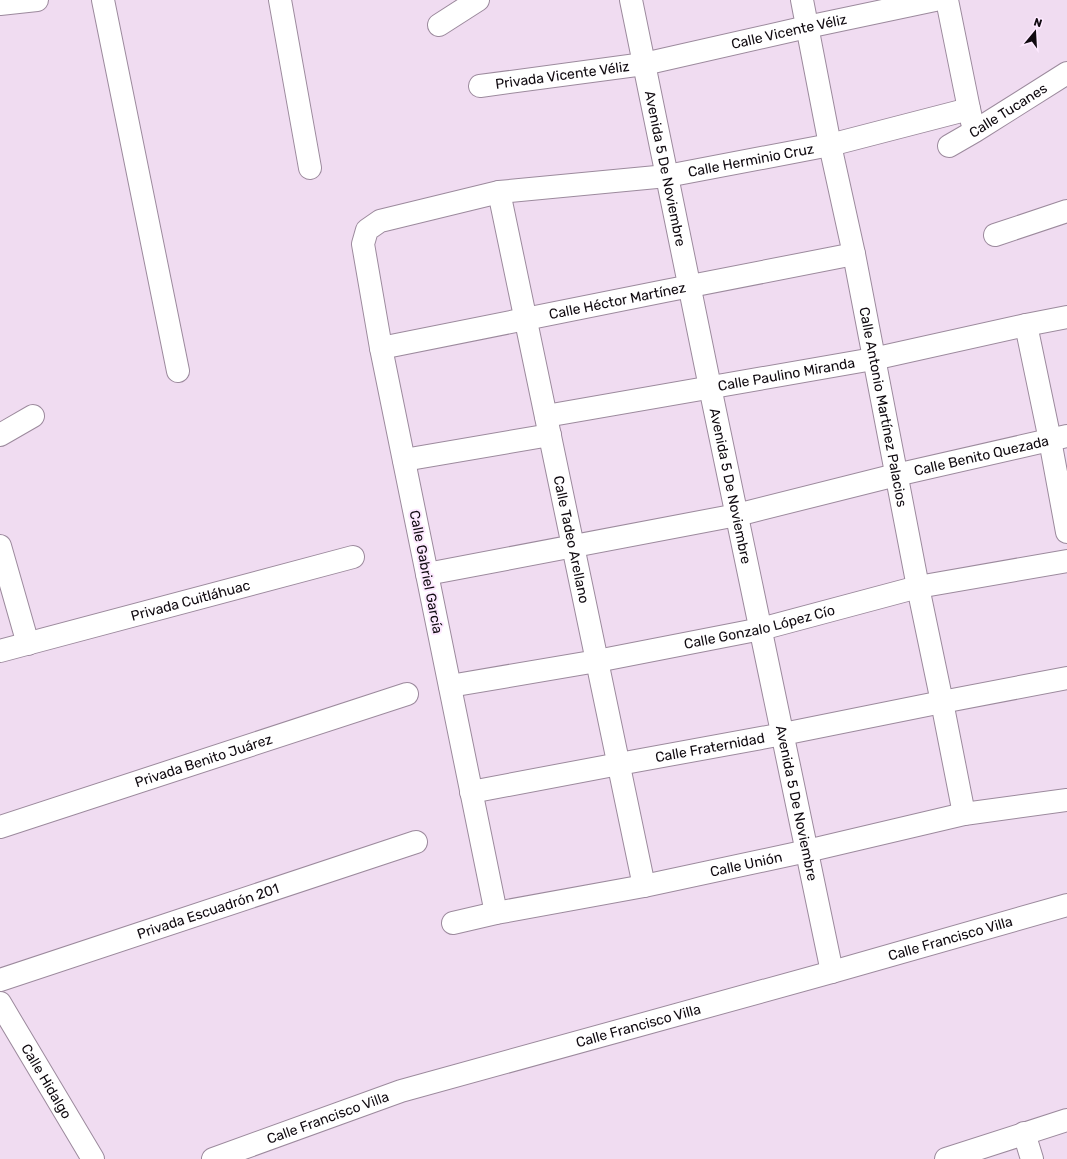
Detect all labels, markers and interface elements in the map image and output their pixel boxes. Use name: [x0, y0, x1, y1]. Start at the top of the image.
street label: Calle Vicente Véliz: [729, 10, 848, 52]
north arrow: [1015, 12, 1055, 52]
text: N: [1032, 16, 1044, 30]
street label: Privada Vicente Véliz: [494, 58, 630, 92]
street label: Calle Tucanes: [966, 79, 1050, 141]
street label: Avenida 5 De Noviembre: [641, 89, 690, 248]
street label: Calle Herminio Cruz: [686, 140, 815, 180]
street label: Calle Héctor Martínez: [547, 279, 687, 323]
street label: Calle Antonio Martínez Palacios: [856, 305, 911, 508]
street label: Calle Paulino Miranda: [716, 354, 856, 394]
street label: Avenida 5 De Noviembre: [706, 406, 755, 565]
street label: Calle Benito Quezada: [912, 432, 1050, 479]
street label: Calle Tadeo Arellano: [550, 474, 593, 605]
street label: Calle Gabriel García: [406, 509, 446, 635]
street label: Privada Cuitláhuac: [129, 576, 252, 624]
street label: Calle Gonzalo López Cío: [682, 601, 837, 652]
street label: Avenida 5 De Noviembre: [772, 724, 821, 883]
street label: Calle Fraternidad: [654, 729, 766, 766]
street label: Privada Benito Juárez: [132, 730, 274, 791]
street label: Calle Unión: [708, 848, 784, 880]
street label: Privada Escuadrón 201: [135, 880, 281, 943]
street label: Calle Francisco Villa: [886, 912, 1014, 964]
street label: Calle Francisco Villa: [574, 1000, 703, 1051]
street label: Calle Hidalgo: [18, 1041, 76, 1122]
street label: Calle Francisco Villa: [264, 1088, 391, 1147]

